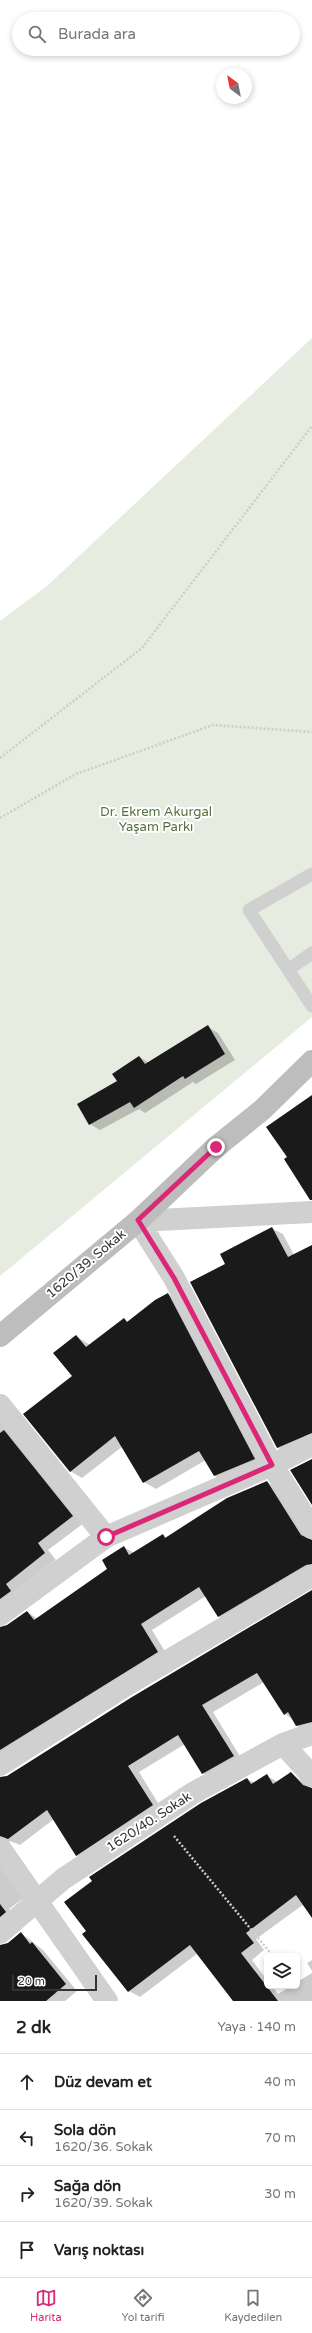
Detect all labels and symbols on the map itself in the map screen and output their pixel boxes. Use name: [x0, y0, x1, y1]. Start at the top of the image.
north arrow: [216, 68, 252, 104]
park label: Dr. Ekrem Akurgal Yaşam Parkı: [100, 804, 212, 835]
route end: [207, 1138, 225, 1156]
street label: 1620/39. Sokak: [43, 1226, 129, 1302]
route start: [97, 1528, 115, 1546]
street label: 1620/40. Sokak: [104, 1789, 194, 1855]
scale bar: [12, 1973, 97, 1992]

